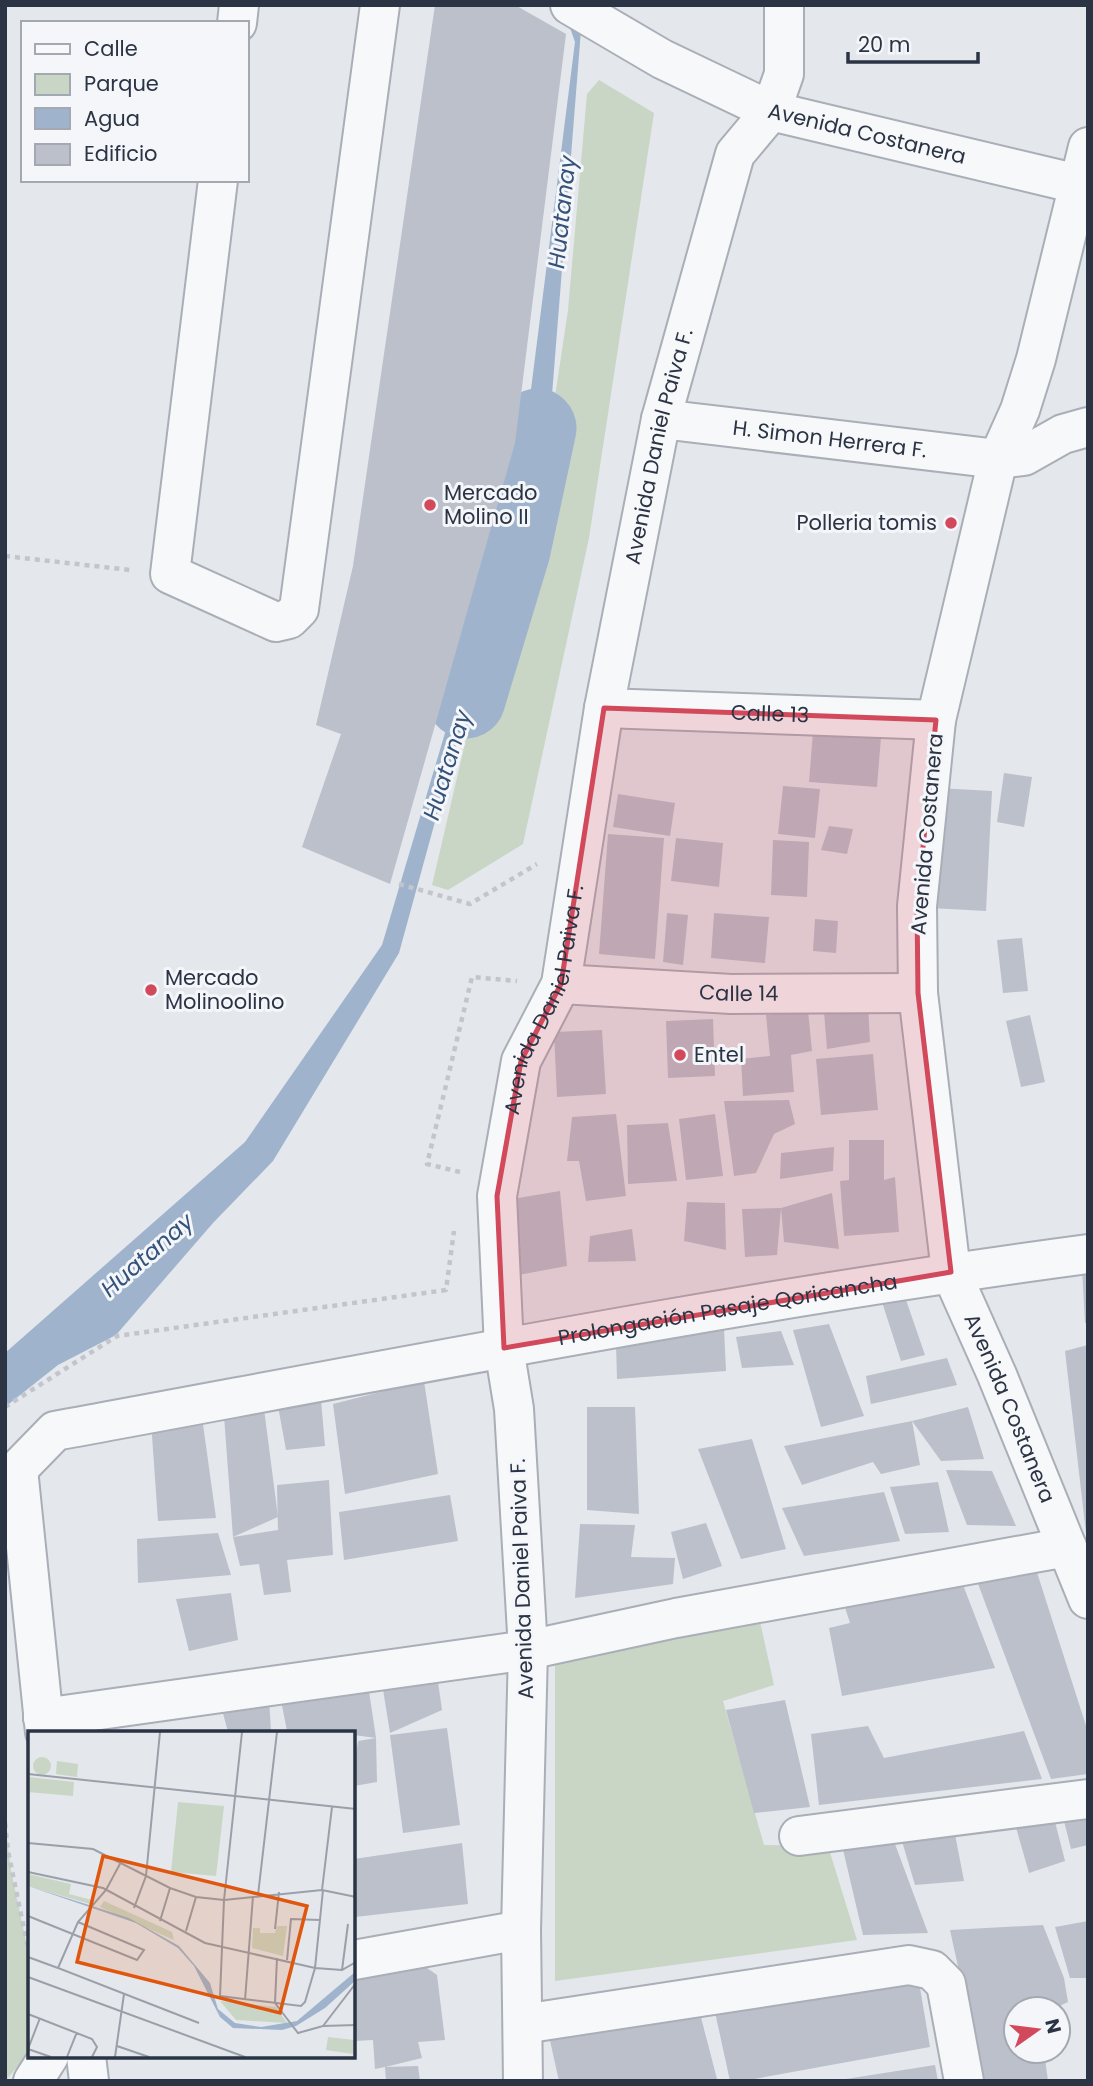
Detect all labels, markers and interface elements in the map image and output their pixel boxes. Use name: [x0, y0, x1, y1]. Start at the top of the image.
legend: [21, 21, 248, 182]
scale bar: [848, 21, 978, 65]
text: 20 m: [858, 30, 911, 59]
text: Calle: [84, 34, 138, 63]
text: Parque: [84, 69, 159, 98]
street label: Avenida Costanera: [765, 96, 969, 171]
text: Agua: [84, 104, 140, 133]
text: Edificio: [84, 139, 158, 168]
water label: Huatanay: [540, 153, 584, 270]
street label: Avenida Daniel Paiva F.: [618, 325, 700, 567]
street label: H. Simon Herrera F.: [731, 413, 929, 464]
place label: Mercado Molino II: [444, 478, 538, 531]
marker: Mercado Molino II: [422, 497, 438, 513]
place label: Polleria tomis: [796, 508, 937, 537]
marker: Polleria tomis: [943, 515, 959, 531]
street label: Calle 13: [730, 698, 810, 729]
water label: Huatanay: [415, 705, 479, 824]
street label: Avenida Costanera: [903, 732, 950, 936]
street label: Avenida Daniel Paiva F.: [497, 883, 590, 1117]
place label: Mercado Molinoolino: [165, 963, 284, 1016]
street label: Calle 14: [698, 977, 778, 1008]
marker: Mercado Molinoolino: [143, 982, 159, 998]
place label: Entel: [694, 1040, 744, 1069]
marker: Entel: [672, 1047, 688, 1063]
water label: Huatanay: [94, 1205, 201, 1304]
street label: Prolongación Pasaje Qoricancha: [556, 1267, 899, 1352]
street label: Avenida Costanera: [957, 1309, 1062, 1507]
street label: Avenida Daniel Paiva F.: [503, 1458, 540, 1700]
inset map: [28, 1731, 355, 2058]
north arrow: [1002, 1995, 1072, 2065]
text: N: [1038, 2016, 1068, 2036]

